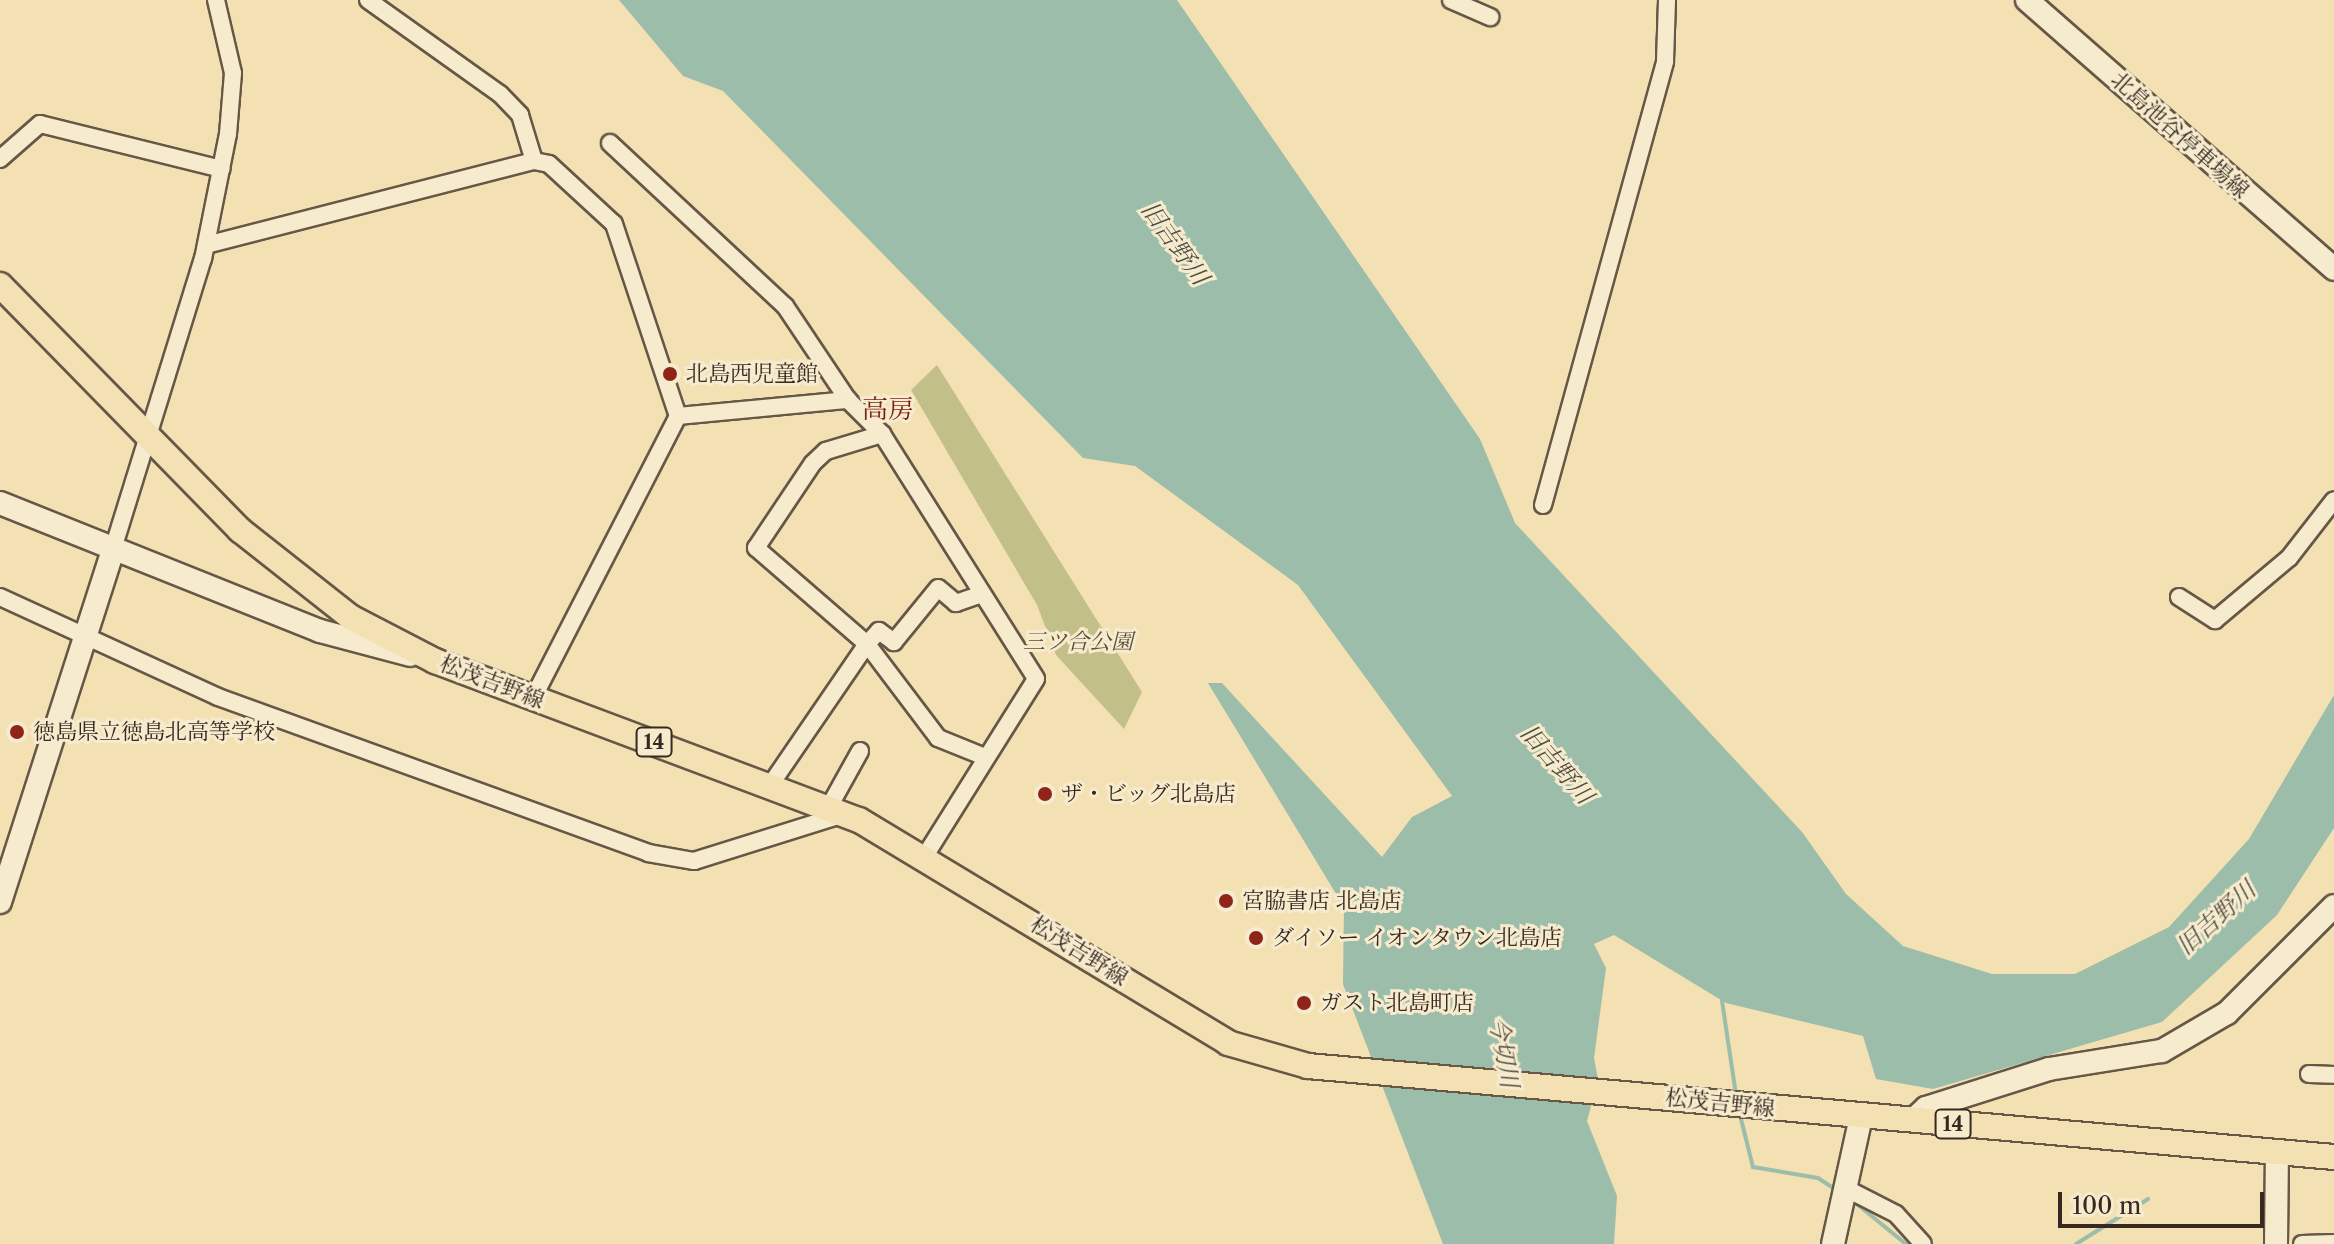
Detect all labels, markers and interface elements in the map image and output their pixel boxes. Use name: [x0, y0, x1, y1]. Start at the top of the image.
street label: 北島池谷停車場線: [2106, 66, 2254, 204]
water label: 旧吉野川: [1135, 196, 1215, 290]
place label: 北島西児童館: [686, 361, 818, 387]
marker: 北島西児童館: [661, 365, 679, 383]
district label: 高房: [862, 394, 914, 426]
park label: 三ツ合公園: [1023, 629, 1133, 655]
street label: 松茂吉野線: [436, 650, 548, 714]
water label: 旧吉野川: [1515, 718, 1599, 810]
place label: 徳島県立徳島北高等学校: [33, 719, 275, 745]
marker: 徳島県立徳島北高等学校: [8, 723, 26, 741]
road number: 14: [634, 726, 674, 758]
place label: ザ・ビッグ北島店: [1061, 781, 1237, 807]
marker: ザ・ビッグ北島店: [1036, 785, 1054, 803]
water label: 旧吉野川: [2171, 875, 2261, 961]
place label: 宮脇書店 北島店: [1242, 888, 1402, 914]
marker: 宮脇書店 北島店: [1217, 892, 1235, 910]
street label: 松茂吉野線: [1025, 911, 1133, 991]
place label: ダイソー イオンタウン北島店: [1272, 925, 1564, 951]
marker: ダイソー イオンタウン北島店: [1247, 929, 1265, 947]
place label: ガスト北島町店: [1320, 990, 1474, 1016]
marker: ガスト北島町店: [1295, 994, 1313, 1012]
water label: 今切川: [1484, 1014, 1524, 1090]
street label: 松茂吉野線: [1664, 1084, 1776, 1122]
road number: 14: [1933, 1108, 1973, 1140]
scale bar: [2062, 1176, 2268, 1226]
text: 100 m: [2072, 1191, 2141, 1220]

